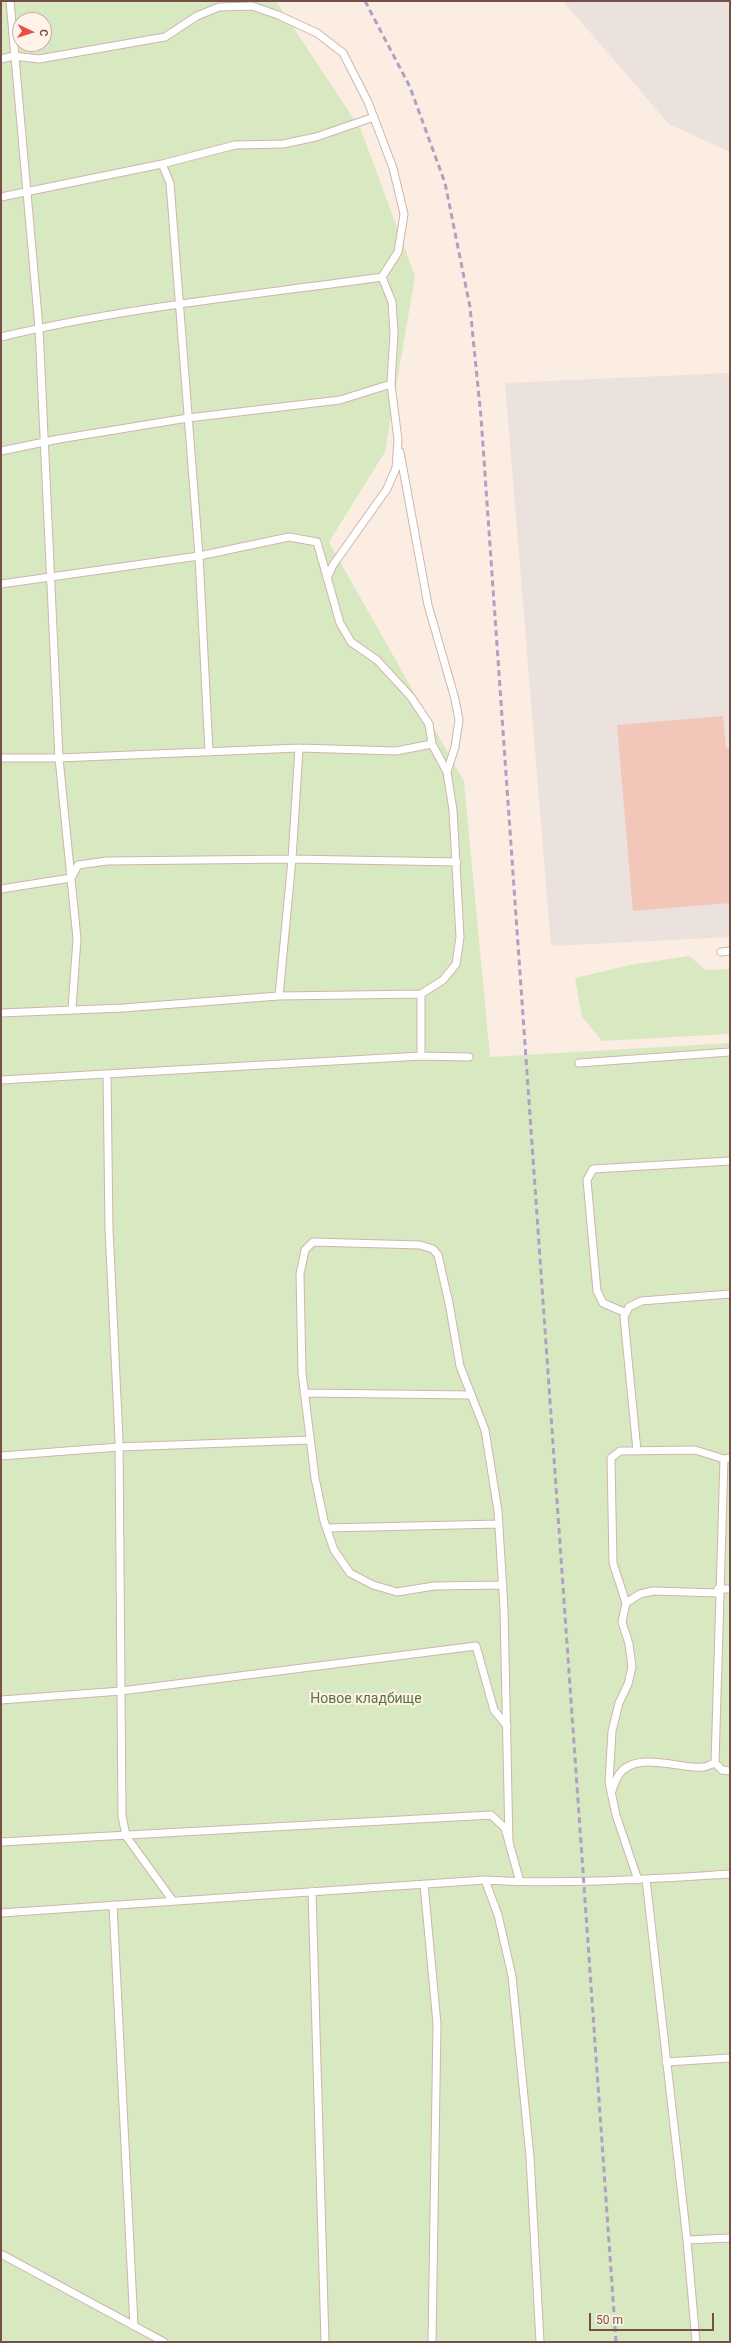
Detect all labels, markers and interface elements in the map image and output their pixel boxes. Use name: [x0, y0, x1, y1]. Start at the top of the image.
north arrow: [12, 12, 52, 52]
text: С: [37, 29, 50, 37]
park label: Новое кладбище: [310, 1691, 422, 1707]
scale bar: [591, 2305, 716, 2331]
text: 50 m: [596, 2313, 623, 2327]

